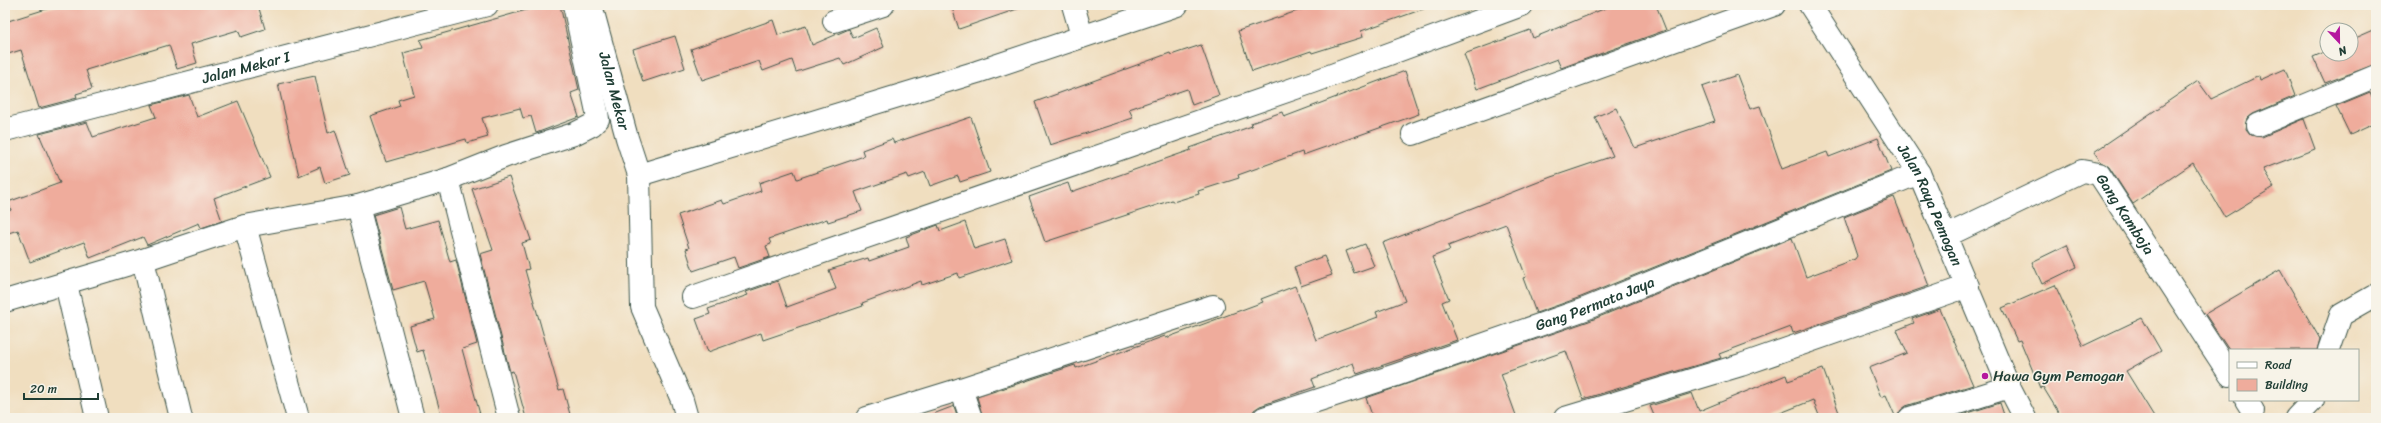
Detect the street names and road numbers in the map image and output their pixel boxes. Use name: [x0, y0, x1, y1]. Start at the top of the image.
street label: Jalan Mekar I: [198, 43, 294, 92]
street label: Jalan Mekar: [591, 48, 637, 134]
street label: Jalan Raya Pemogan: [1890, 138, 1970, 270]
street label: Gang Kamboja: [2089, 168, 2162, 261]
street label: Gang Permata Jaya: [1532, 269, 1659, 338]

